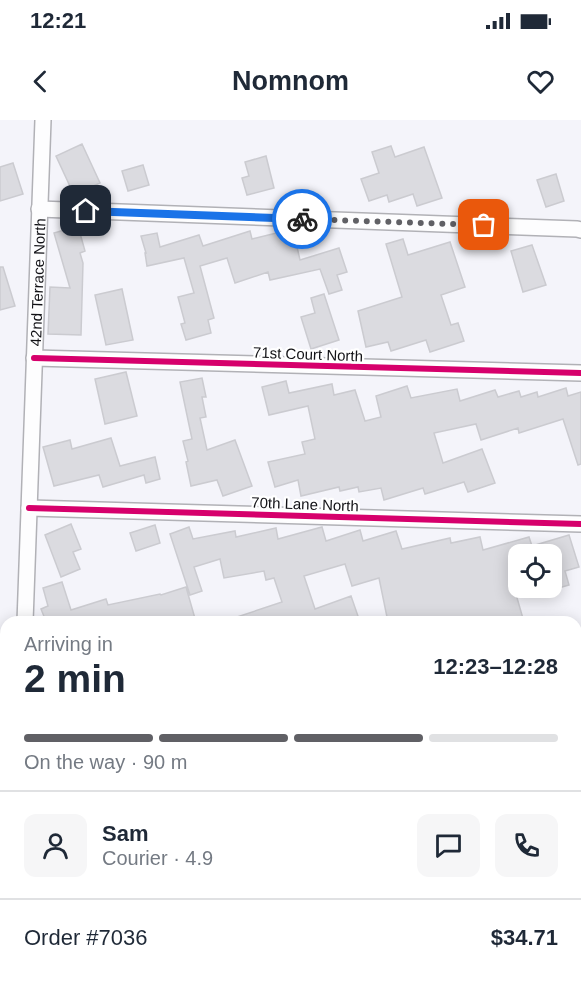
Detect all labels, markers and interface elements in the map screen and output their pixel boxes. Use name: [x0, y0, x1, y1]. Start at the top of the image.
text: 12:21: [30, 8, 86, 33]
icon: back: [24, 65, 57, 98]
icon: heart: [524, 65, 557, 98]
text: Nomnom: [232, 66, 349, 96]
pin: [60, 185, 111, 236]
courier: [272, 189, 332, 249]
icon: home: [69, 194, 102, 227]
pin: [458, 199, 509, 250]
icon: bike: [286, 203, 319, 236]
icon: bag: [467, 208, 500, 241]
street label: 42nd Terrace North: [26, 218, 48, 347]
street label: 71st Court North: [253, 344, 363, 364]
street label: 70th Lane North: [251, 494, 359, 514]
map controls: [508, 544, 562, 598]
button: locate: [508, 544, 562, 598]
text: Arriving in: [24, 633, 113, 655]
text: 12:23–12:28: [433, 654, 558, 679]
text: 2 min: [24, 657, 126, 700]
text: On the way · 90 m: [24, 751, 187, 773]
button: person: [24, 814, 87, 877]
button: chat: [417, 814, 480, 877]
button: phone: [495, 814, 558, 877]
text: Sam: [102, 821, 148, 846]
text: Courier · 4.9: [102, 847, 213, 869]
text: Order #7036: [24, 925, 148, 950]
text: $34.71: [491, 925, 558, 950]

